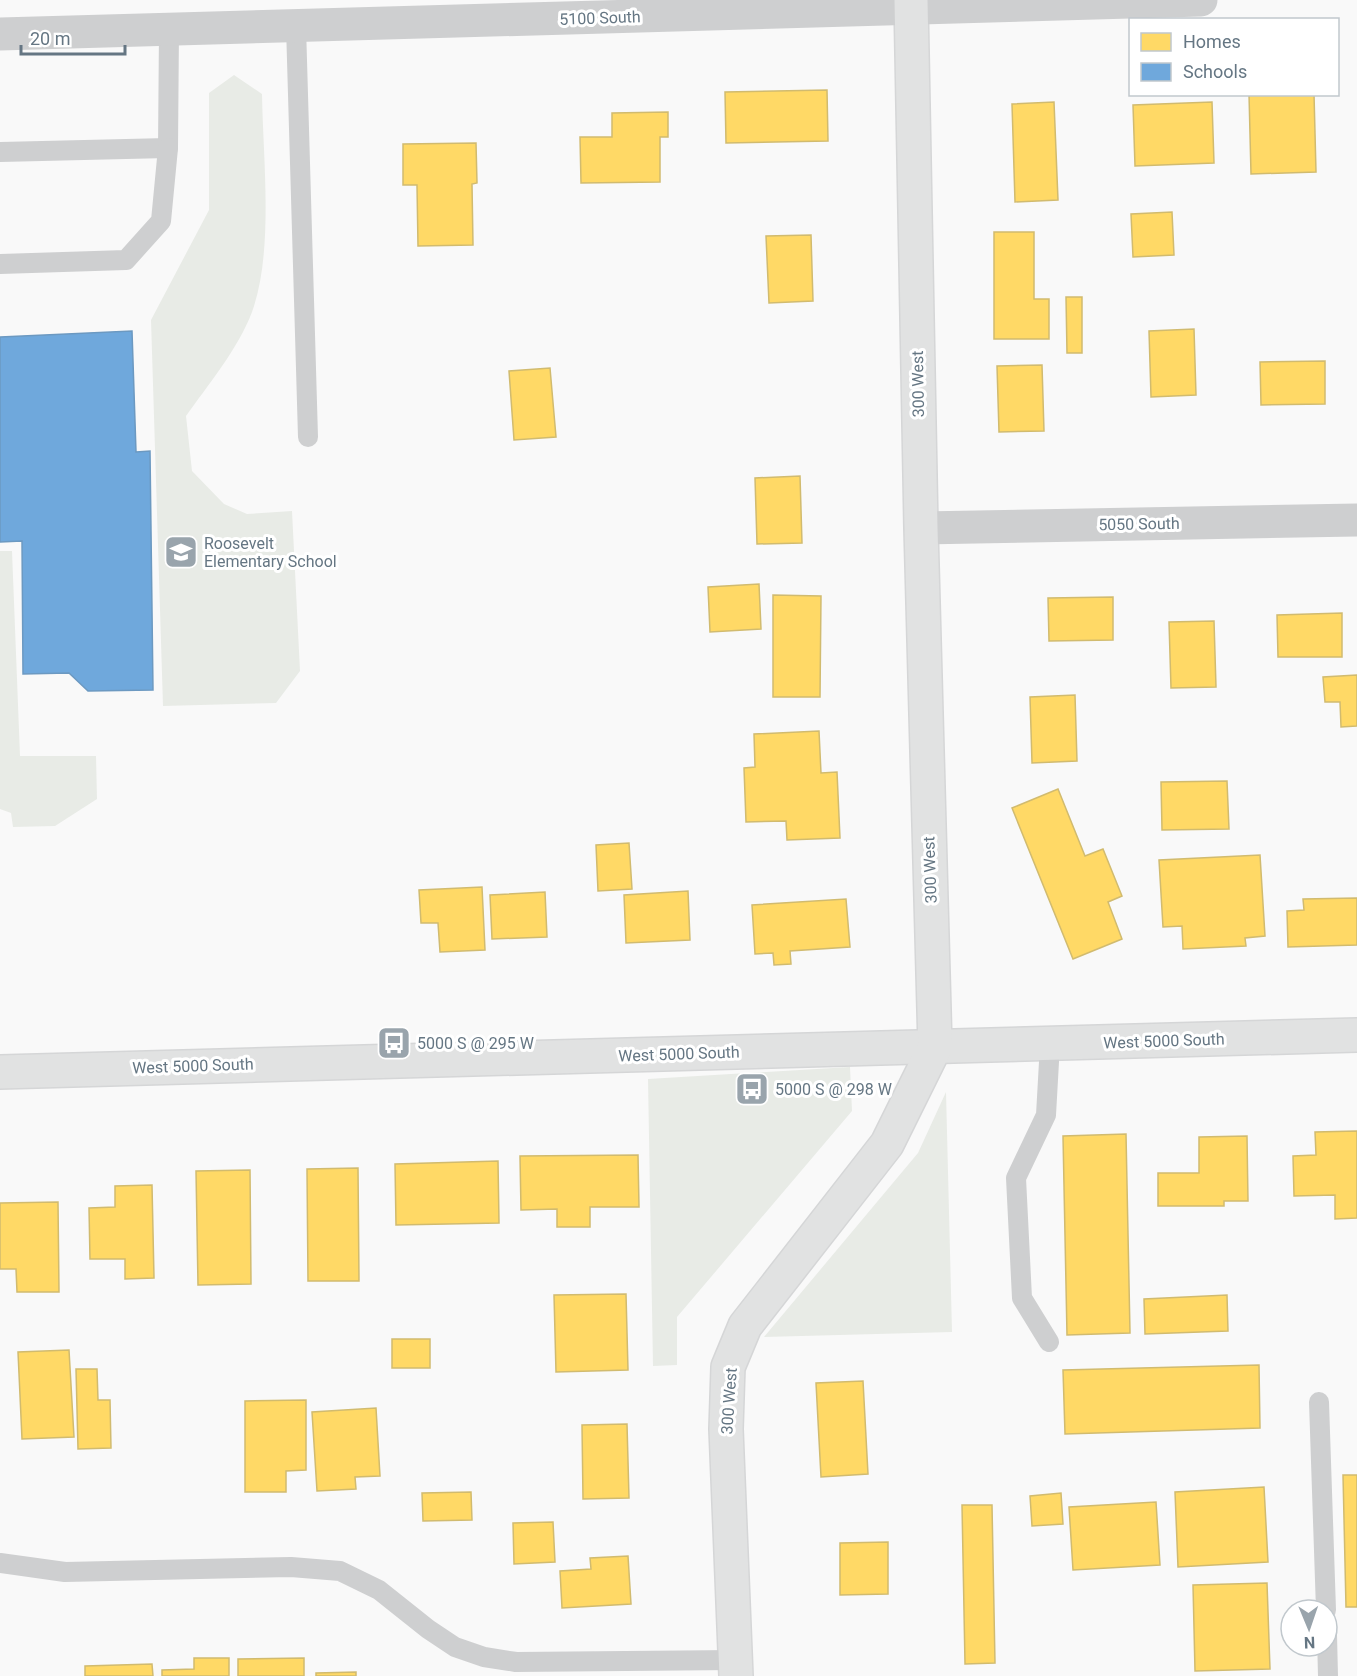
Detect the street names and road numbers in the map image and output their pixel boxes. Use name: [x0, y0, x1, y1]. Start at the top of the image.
street label: 5100 South: [559, 7, 641, 29]
street label: 300 West: [908, 350, 928, 418]
street label: 5050 South: [1098, 514, 1180, 534]
street label: 300 West: [919, 836, 941, 904]
street label: West 5000 South: [1103, 1029, 1225, 1053]
street label: West 5000 South: [618, 1042, 740, 1066]
street label: West 5000 South: [132, 1054, 254, 1078]
street label: 300 West: [717, 1367, 741, 1435]

